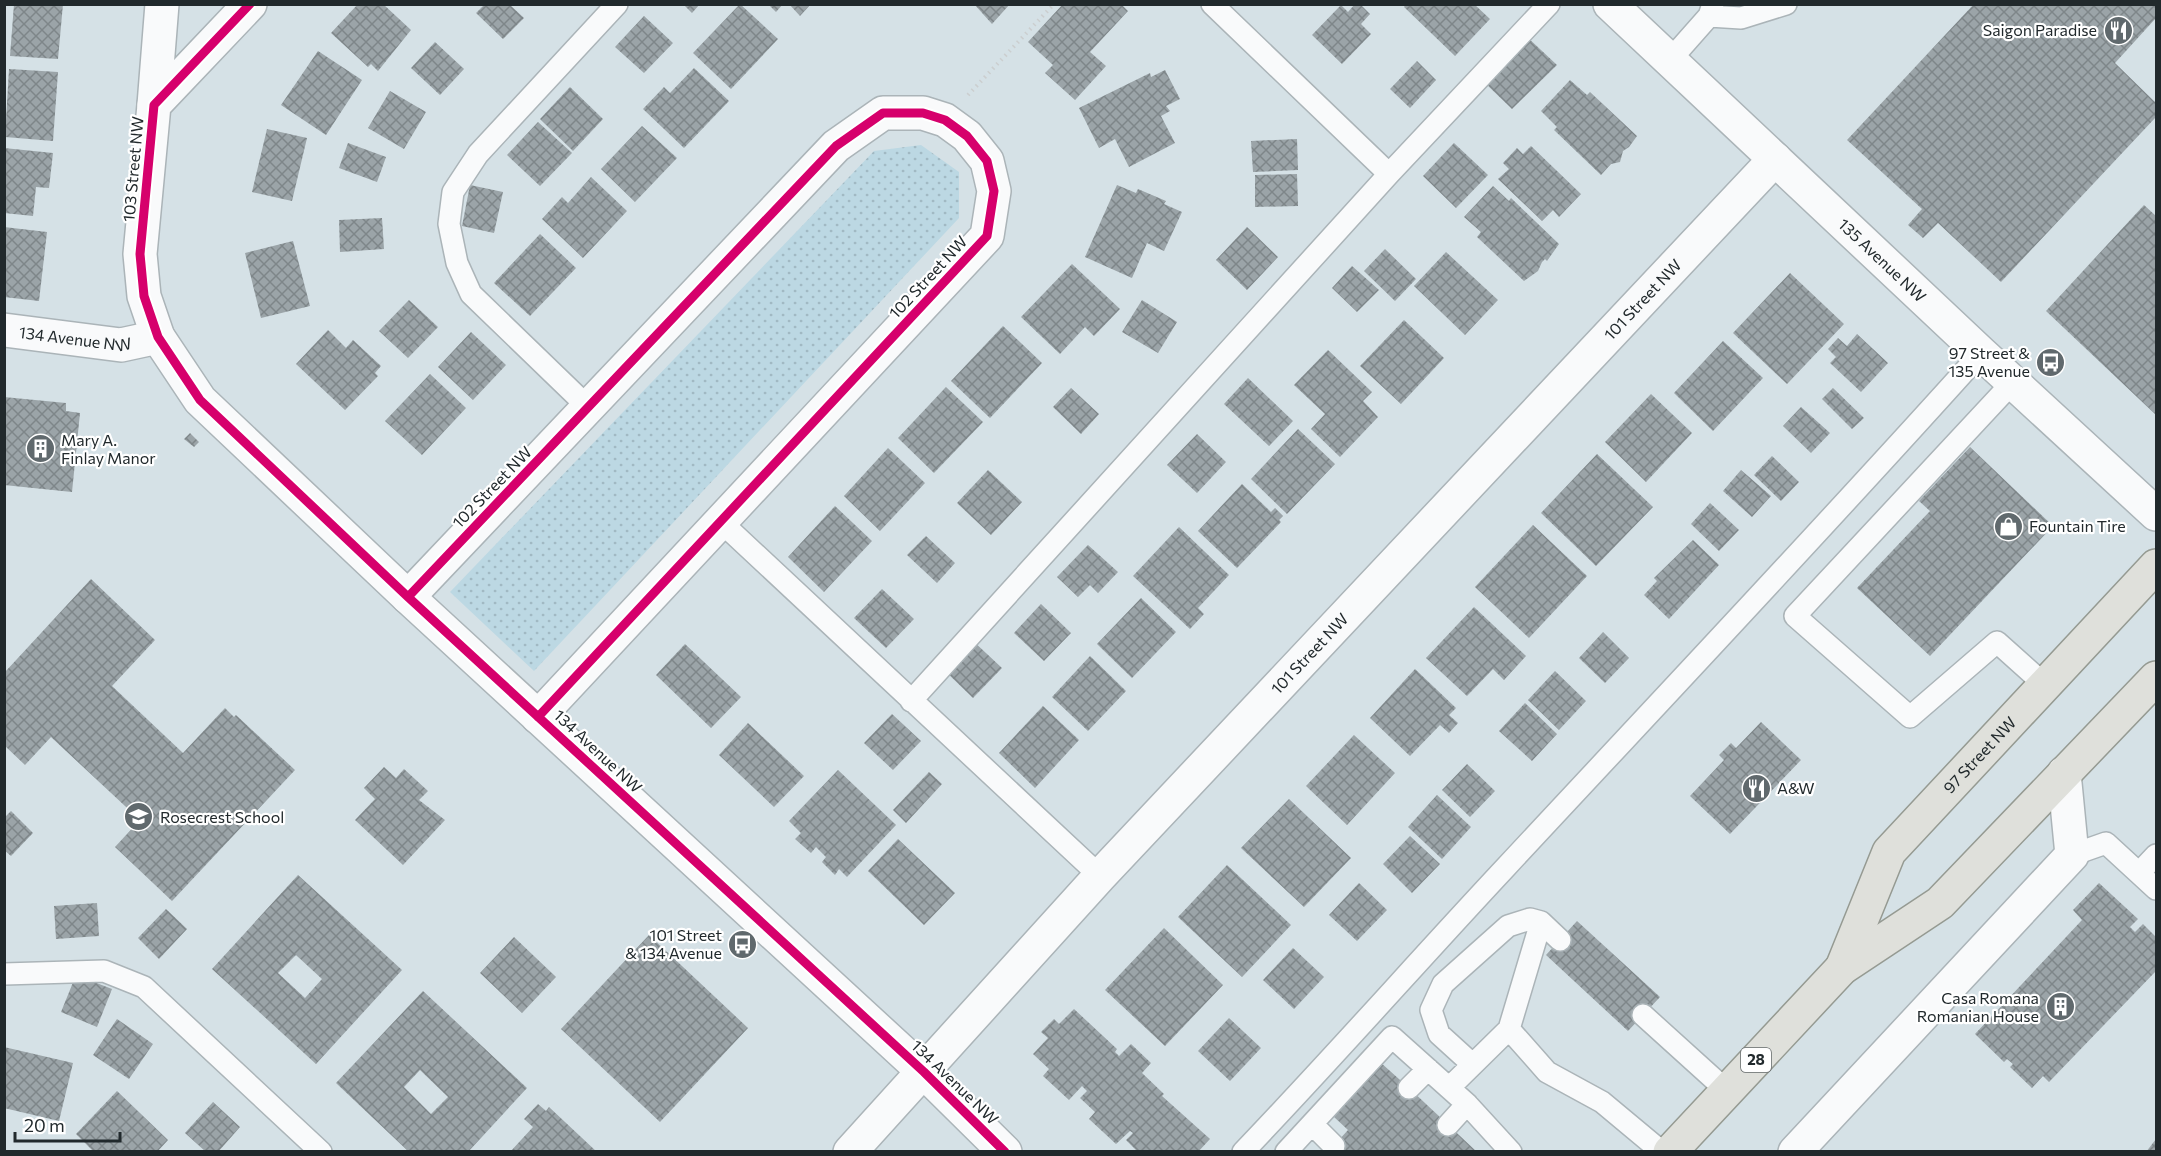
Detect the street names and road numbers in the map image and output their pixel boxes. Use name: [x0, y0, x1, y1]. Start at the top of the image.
street label: 103 Street NW: [118, 115, 147, 223]
street label: 135 Avenue NW: [1835, 214, 1930, 306]
street label: 102 Street NW: [885, 231, 971, 322]
street label: 101 Street NW: [1600, 255, 1685, 344]
street label: 134 Avenue NW: [18, 322, 133, 355]
street label: 102 Street NW: [448, 442, 535, 531]
street label: 101 Street NW: [1267, 609, 1352, 698]
street label: 134 Avenue NW: [550, 705, 646, 796]
street label: 97 Street NW: [1939, 712, 2020, 797]
street label: 134 Avenue NW: [908, 1035, 1003, 1128]
road number: 28: [1741, 1048, 1771, 1072]

